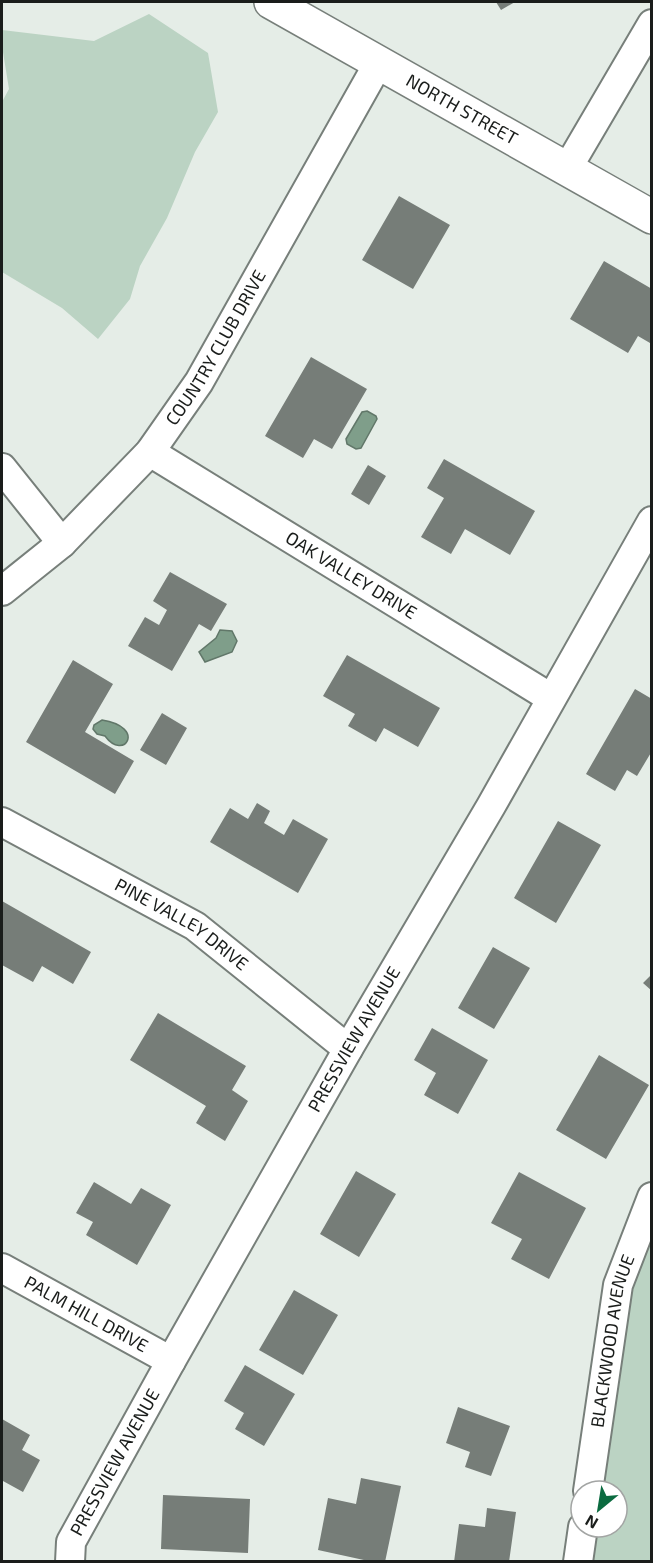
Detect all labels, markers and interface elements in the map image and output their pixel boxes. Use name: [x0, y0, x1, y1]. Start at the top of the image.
street label: NORTH STREET: [403, 69, 522, 149]
street label: COUNTRY CLUB DRIVE: [160, 266, 270, 429]
street label: OAK VALLEY DRIVE: [282, 526, 421, 623]
street label: PINE VALLEY DRIVE: [111, 873, 253, 975]
street label: PRESSVIEW AVENUE: [303, 962, 404, 1116]
street label: BLACKWOOD AVENUE: [585, 1251, 639, 1429]
street label: PALM HILL DRIVE: [21, 1271, 152, 1356]
street label: PRESSVIEW AVENUE: [65, 1384, 164, 1539]
north arrow: [569, 1479, 629, 1539]
text: N: [581, 1511, 601, 1534]

